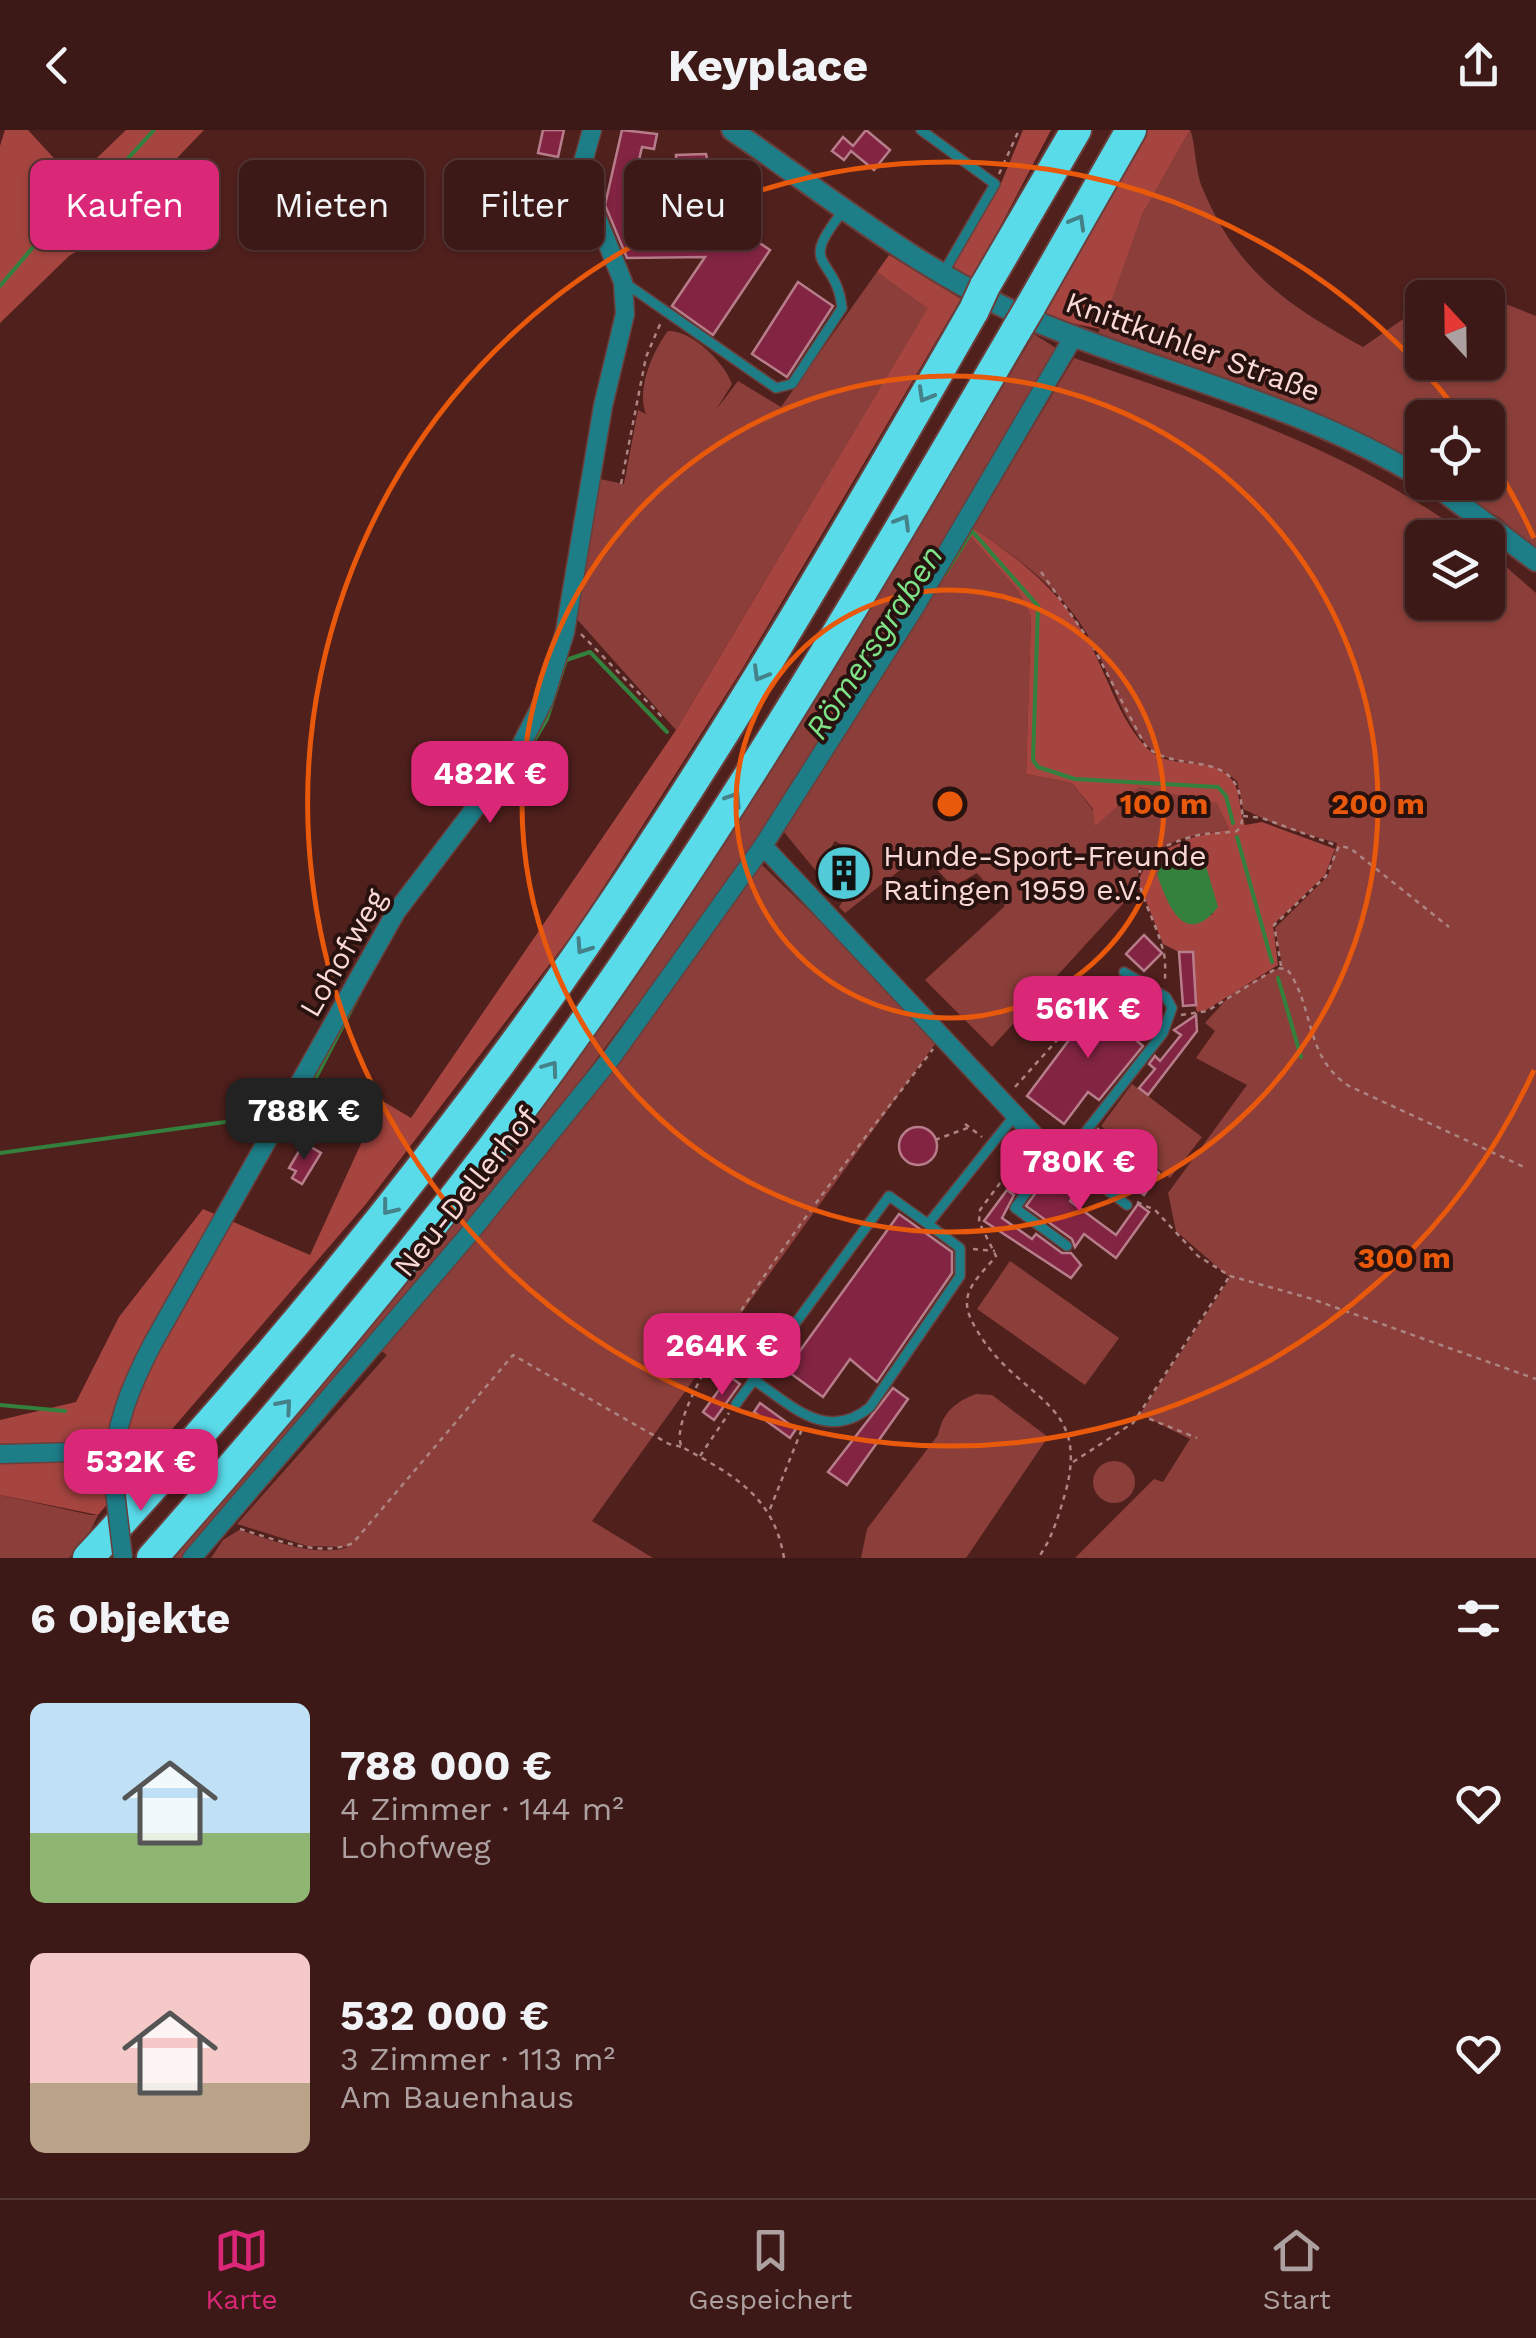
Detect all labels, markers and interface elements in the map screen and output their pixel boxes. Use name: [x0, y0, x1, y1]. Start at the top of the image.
icon: back: [30, 38, 85, 93]
icon: share: [1451, 38, 1506, 93]
text: Keyplace: [668, 39, 868, 92]
chip: Kaufen: [30, 160, 219, 250]
chip: Mieten: [239, 160, 424, 250]
chip: Filter: [444, 160, 604, 250]
chip: Neu: [624, 160, 761, 250]
one-way arrow: [1066, 215, 1086, 233]
north arrow: [1405, 280, 1505, 380]
map controls: [1405, 280, 1505, 620]
street label: Knittkuhler Straße: [1061, 284, 1325, 409]
one-way arrow: [918, 384, 938, 402]
button: locate: [1405, 400, 1505, 500]
one-way arrow: [891, 515, 910, 533]
button: layers: [1405, 520, 1505, 620]
water label: Römersgraben: [797, 538, 951, 746]
one-way arrow: [753, 663, 772, 681]
pin: 482K €: [409, 741, 571, 826]
text: 482K €: [433, 754, 547, 792]
centre of rings: [932, 786, 968, 822]
text: 100 m: [1120, 786, 1208, 821]
text: 200 m: [1331, 786, 1425, 821]
one-way arrow: [721, 792, 740, 810]
place label: Hunde-Sport-Freunde Ratingen 1959 e.V.: [883, 838, 1207, 907]
building icon: Hunde-Sport-Freunde Ratingen 1959 e.V.: [814, 843, 874, 903]
street label: Lohofweg: [292, 883, 393, 1023]
one-way arrow: [577, 935, 595, 954]
pin: 561K €: [1007, 976, 1169, 1061]
text: 561K €: [1035, 989, 1141, 1027]
one-way arrow: [540, 1061, 557, 1079]
pin: 788K €: [223, 1078, 385, 1163]
text: 788K €: [248, 1091, 360, 1129]
street label: Neu-Dellerhof: [387, 1100, 545, 1283]
pin: 780K €: [998, 1129, 1160, 1214]
text: 780K €: [1022, 1142, 1136, 1180]
one-way arrow: [384, 1197, 401, 1215]
text: 300 m: [1357, 1240, 1451, 1275]
pin: 264K €: [641, 1313, 803, 1398]
text: 264K €: [665, 1326, 779, 1364]
one-way arrow: [274, 1399, 292, 1418]
pin: 532K €: [60, 1429, 222, 1514]
text: 532K €: [86, 1442, 196, 1480]
icon: filters: [1451, 1591, 1506, 1646]
text: 6 Objekte: [30, 1594, 230, 1643]
text: 788 000 €: [340, 1741, 552, 1790]
icon: home: [110, 1743, 230, 1863]
icon: heart: [1451, 1776, 1506, 1831]
text: 4 Zimmer · 144 m²: [340, 1790, 624, 1828]
text: Lohofweg: [340, 1828, 491, 1866]
text: 532 000 €: [340, 1991, 549, 2040]
icon: home: [110, 1993, 230, 2113]
icon: heart: [1451, 2026, 1506, 2081]
text: 3 Zimmer · 113 m²: [340, 2040, 615, 2078]
text: Am Bauenhaus: [340, 2078, 574, 2116]
tab: Karte: [205, 2223, 278, 2316]
tab: Gespeichert: [688, 2223, 852, 2316]
tab: Start: [1263, 2223, 1331, 2316]

